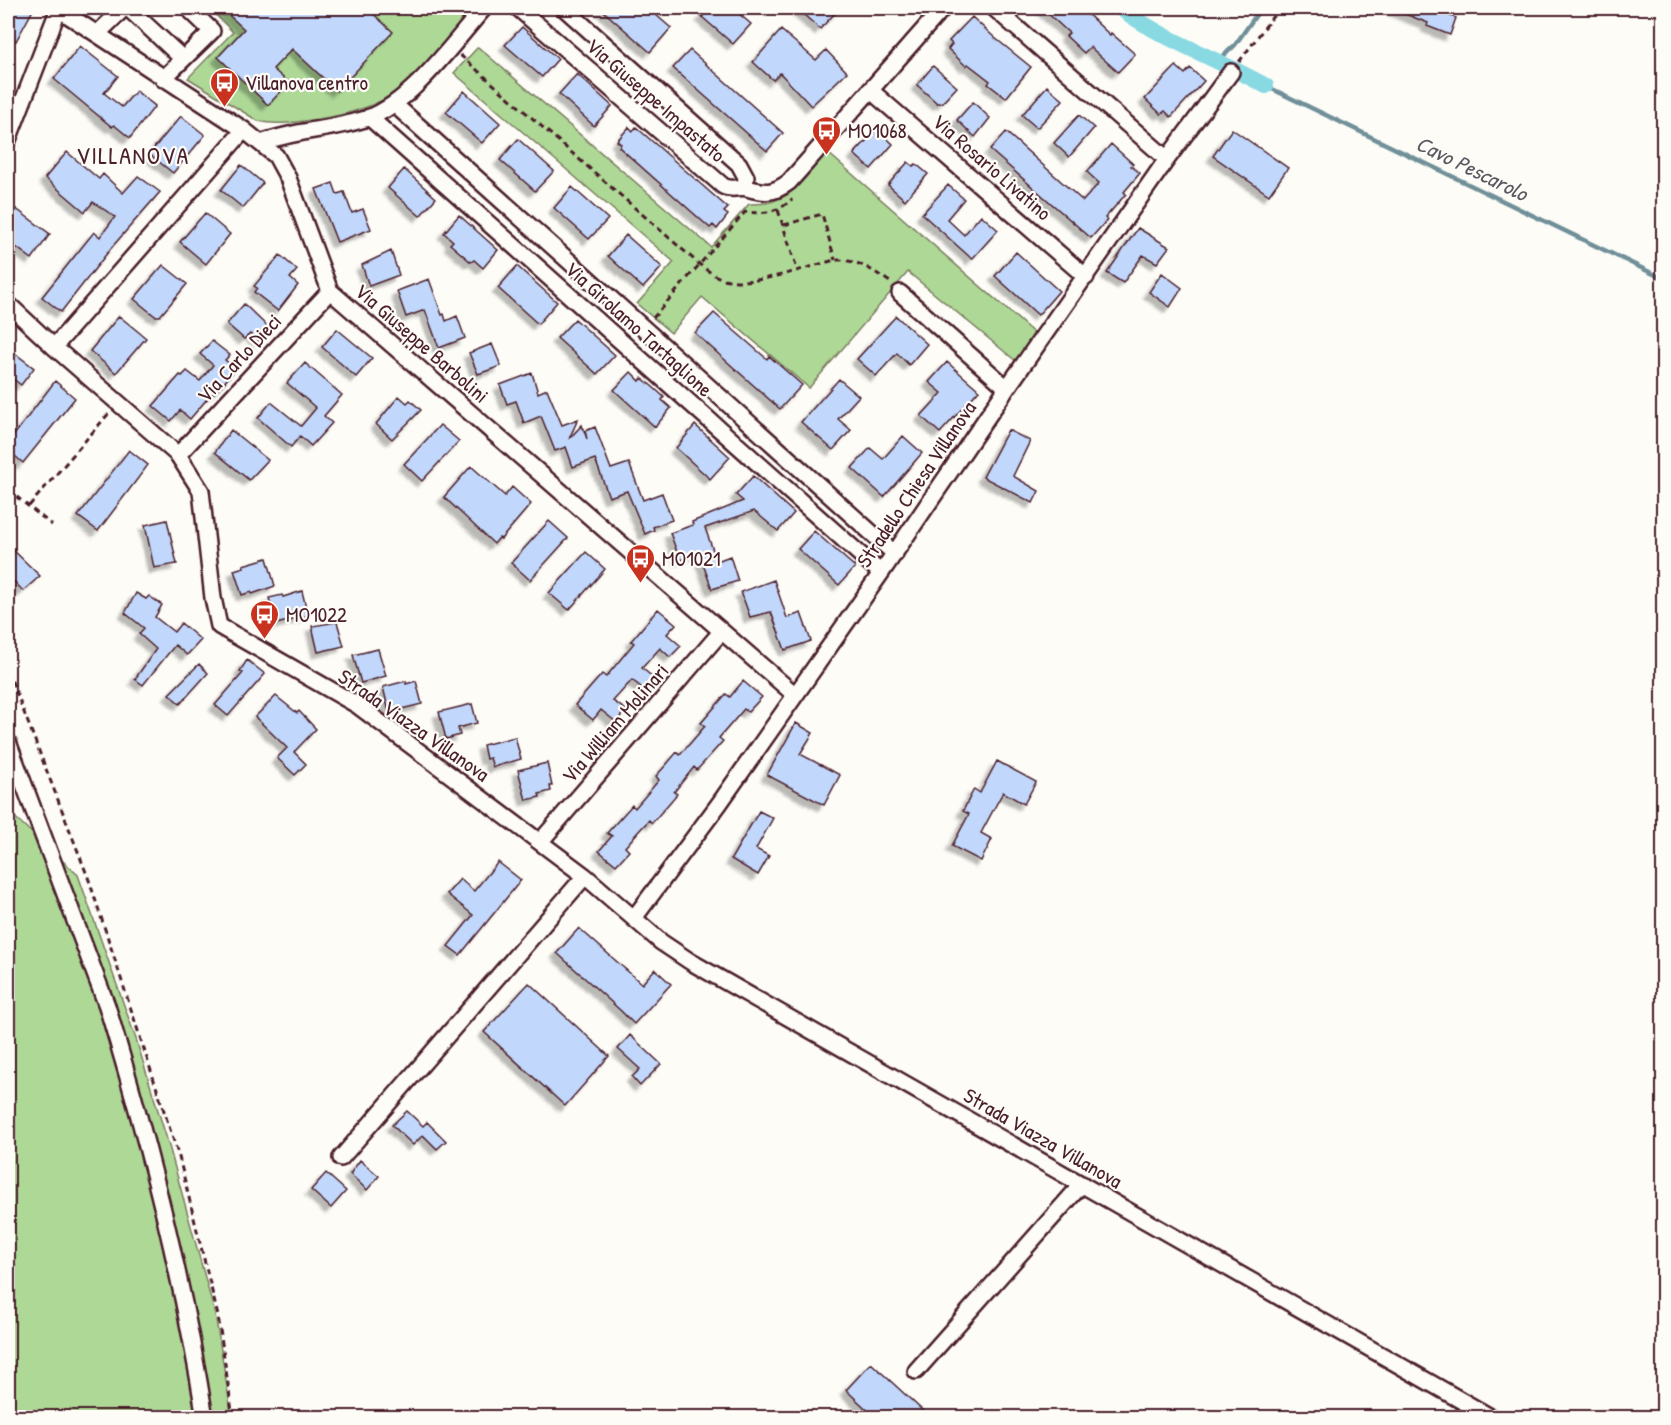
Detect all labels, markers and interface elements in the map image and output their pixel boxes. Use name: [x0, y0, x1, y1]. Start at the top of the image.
street label: Via Giuseppe Impastato: [580, 31, 732, 169]
bus stop icon: Villanova centro: [208, 66, 240, 108]
place label: Villanova centro: [245, 68, 368, 97]
street label: Via Rosario Livatino: [926, 107, 1058, 227]
bus stop icon: MO1068: [811, 114, 843, 156]
place label: MO1068: [848, 116, 907, 145]
water label: Cavo Pescarolo: [1411, 128, 1535, 209]
district label: VILLANOVA: [76, 139, 190, 171]
street label: Via Girolamo Tartaglione: [559, 255, 719, 403]
street label: Via Giuseppe Barbolini: [349, 277, 495, 409]
street label: Via Carlo Dieci: [190, 307, 288, 409]
street label: Stradello Chiesa Villanova: [849, 395, 983, 573]
bus stop icon: MO1021: [625, 542, 657, 584]
place label: MO1021: [662, 544, 721, 573]
bus stop icon: MO1022: [249, 598, 281, 640]
place label: MO1022: [286, 600, 347, 629]
street label: Via William Molinari: [555, 657, 675, 789]
street label: Strada Viazza Villanova: [333, 662, 495, 788]
street label: Strada Viazza Villanova: [958, 1081, 1128, 1195]

